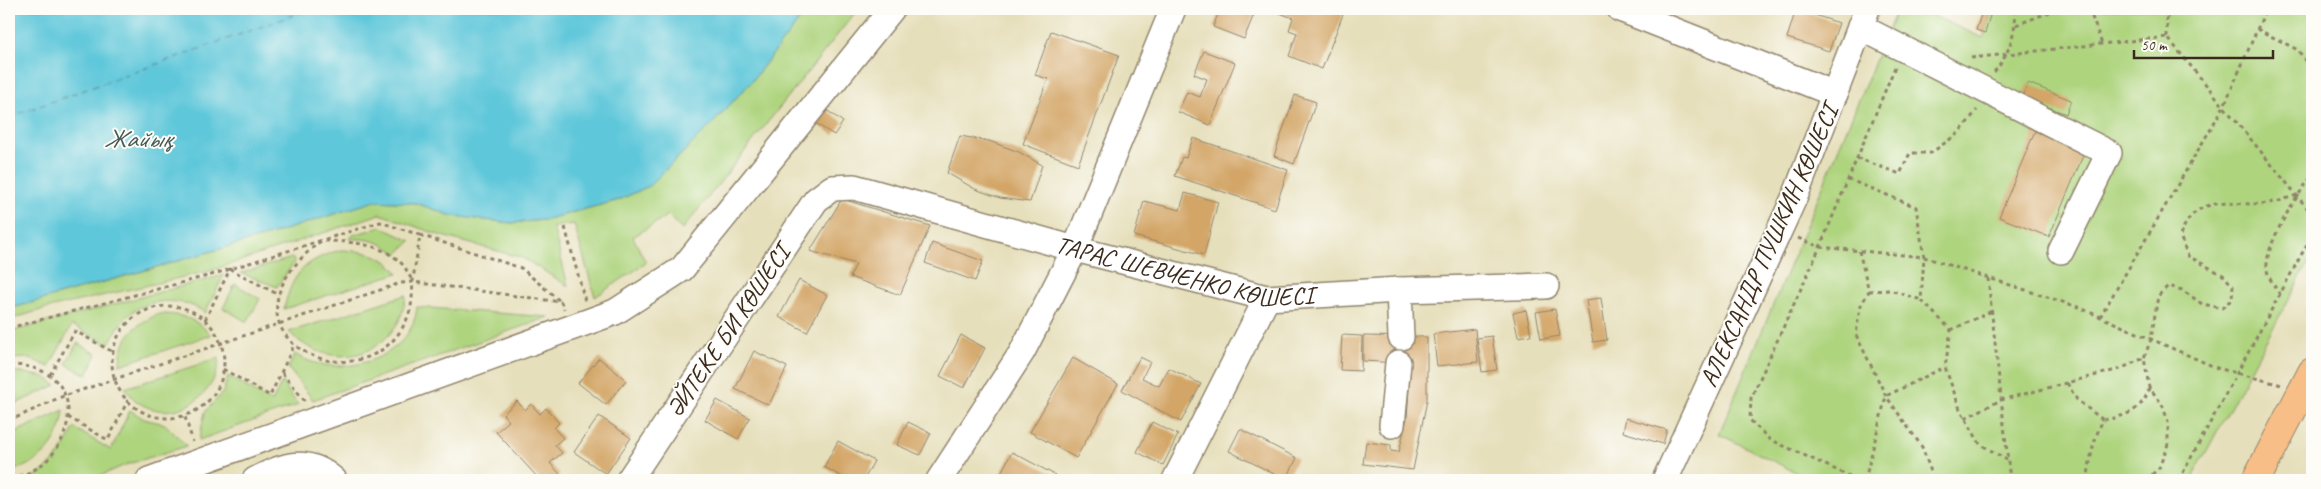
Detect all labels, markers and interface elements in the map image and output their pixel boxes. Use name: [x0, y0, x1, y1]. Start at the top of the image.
scale bar: [2134, 28, 2272, 60]
text: 50 m: [2141, 36, 2168, 55]
street label: АЛЕКСАНДР ПУШКИН КӨШЕСІ: [1692, 95, 1848, 392]
water label: Жайық: [104, 122, 176, 155]
street label: ТАРАС ШЕВЧЕНКО КӨШЕСІ: [1052, 228, 1320, 315]
street label: ӘЙТЕКЕ БИ КӨШЕСІ: [659, 234, 801, 423]

